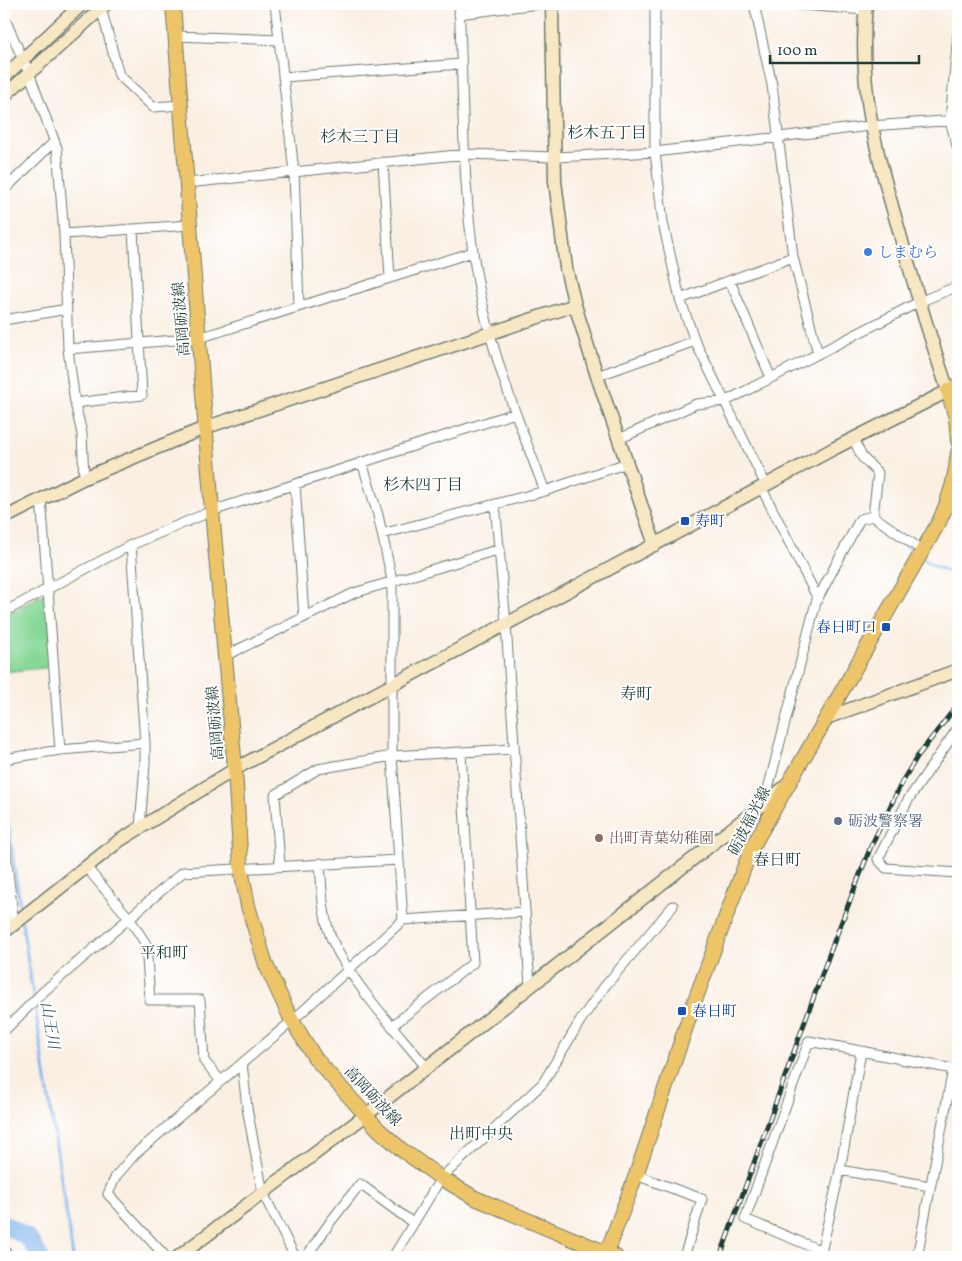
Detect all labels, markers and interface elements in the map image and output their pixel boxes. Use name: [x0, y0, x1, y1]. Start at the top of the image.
scale bar: [770, 32, 918, 64]
text: 100 m: [777, 41, 817, 62]
district label: 杉木五丁目: [567, 123, 647, 145]
district label: 杉木三丁目: [320, 127, 400, 149]
place label: しまむら: [878, 243, 938, 264]
marker: しまむら: [862, 246, 874, 258]
street label: 高岡砺波線: [169, 281, 196, 357]
district label: 杉木四丁目: [383, 475, 463, 497]
place label: 寿町: [695, 512, 725, 533]
marker: 寿町: [679, 515, 691, 527]
place label: 春日町口: [816, 618, 876, 639]
marker: 春日町口: [880, 621, 892, 633]
district label: 寿町: [620, 684, 652, 706]
street label: 高岡砺波線: [203, 685, 230, 761]
street label: 砺波福光線: [724, 783, 777, 860]
place label: 砺波警察署: [848, 812, 923, 833]
marker: 砺波警察署: [832, 815, 844, 827]
place label: 出町青葉幼稚園: [609, 829, 714, 850]
marker: 出町青葉幼稚園: [593, 832, 605, 844]
district label: 春日町: [753, 850, 801, 872]
district label: 平和町: [140, 943, 188, 965]
water label: 山王川: [34, 1000, 64, 1053]
place label: 春日町: [692, 1002, 737, 1023]
marker: 春日町: [676, 1005, 688, 1017]
street label: 高岡砺波線: [339, 1062, 405, 1132]
district label: 出町中央: [449, 1124, 513, 1146]

